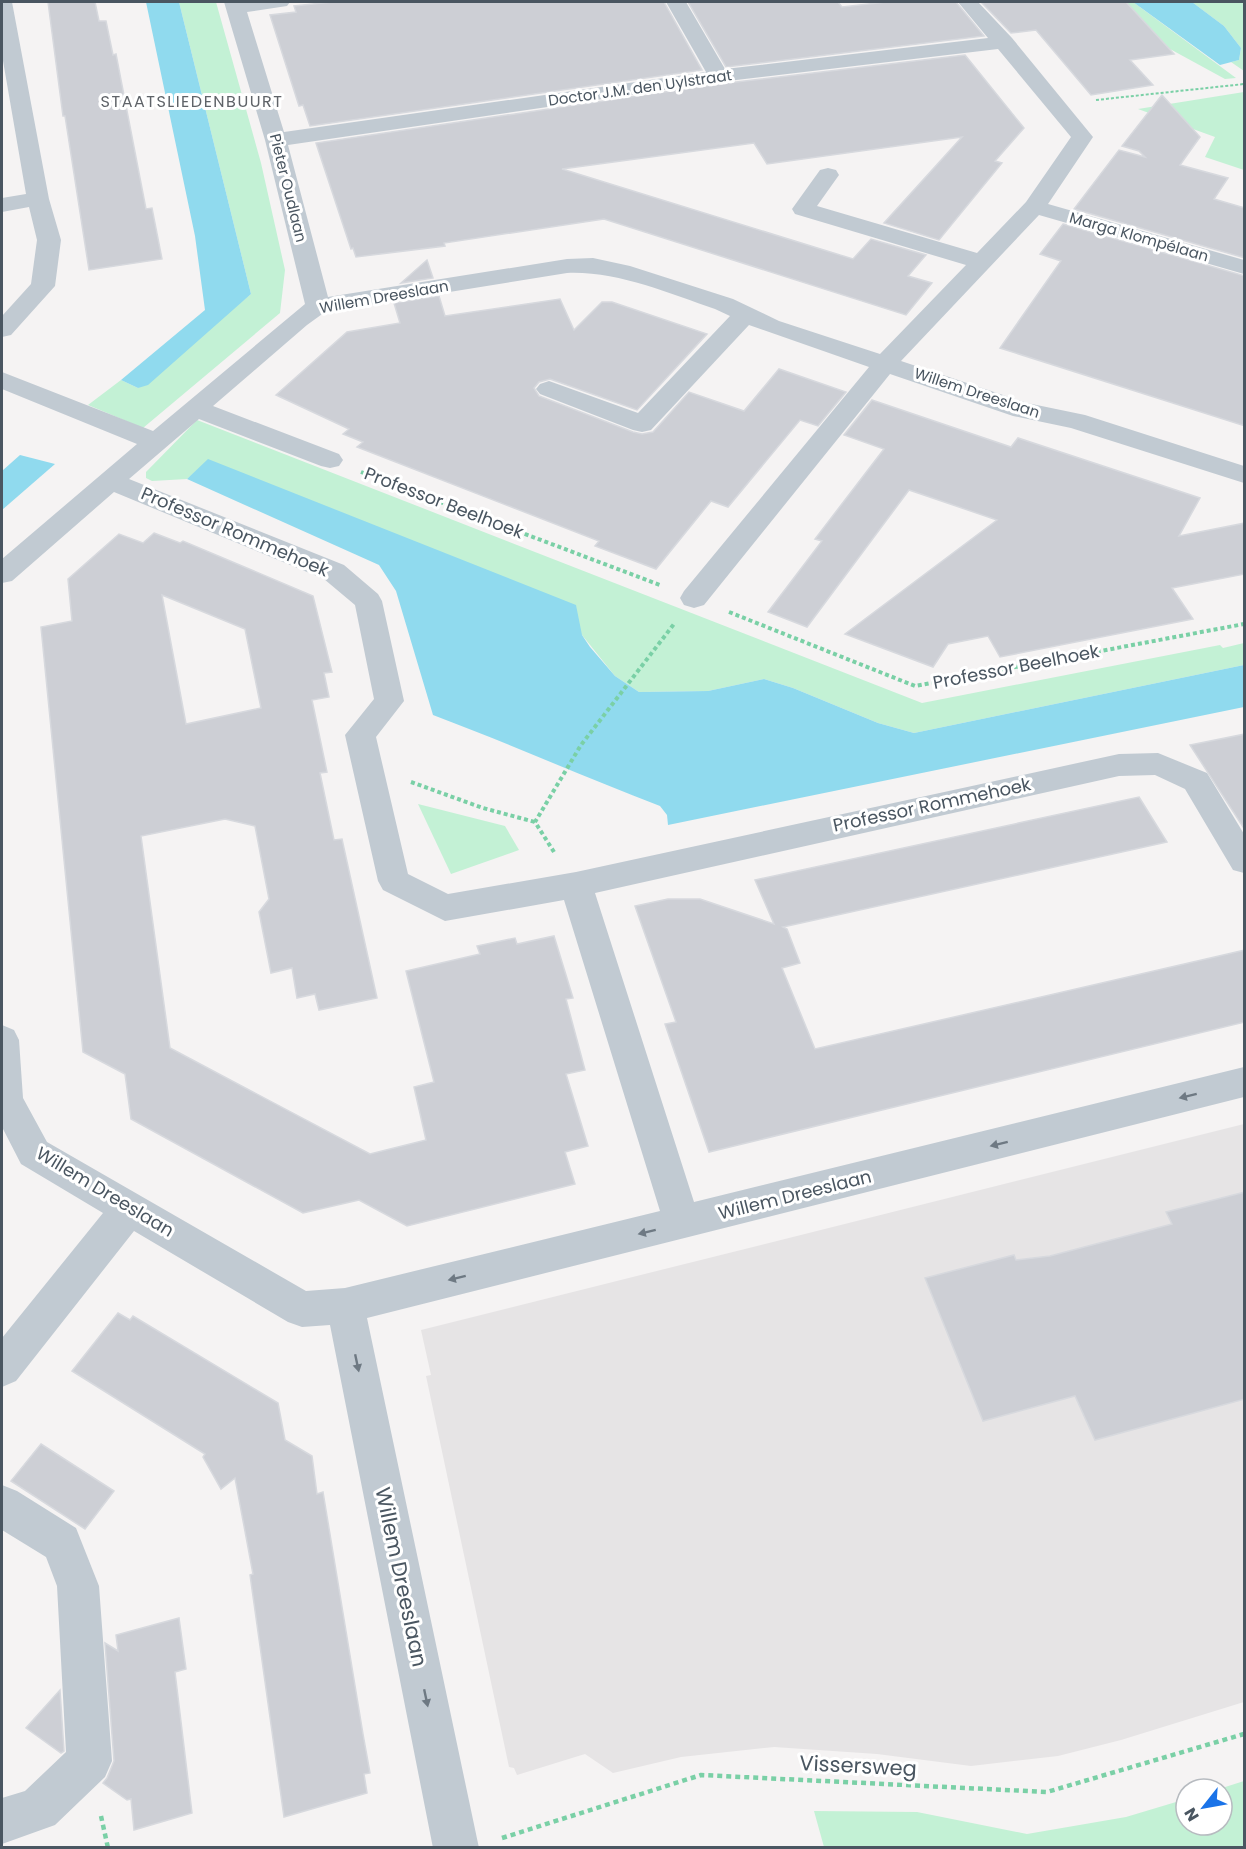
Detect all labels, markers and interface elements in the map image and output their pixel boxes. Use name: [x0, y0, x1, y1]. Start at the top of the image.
street label: Doctor J.M. den Uylstraat: [547, 64, 733, 111]
district label: STAATSLIEDENBUURT: [101, 90, 283, 113]
street label: Pieter Oudlaan: [265, 131, 312, 244]
street label: Marga Klompélaan: [1067, 207, 1211, 266]
street label: Willem Dreeslaan: [318, 275, 450, 318]
street label: Willem Dreeslaan: [912, 362, 1043, 423]
street label: Professor Beelhoek: [361, 461, 528, 545]
street label: Professor Rommehoek: [137, 481, 334, 583]
street label: Professor Beelhoek: [931, 638, 1102, 695]
street label: Professor Rommehoek: [831, 771, 1034, 838]
one-way arrow: [1179, 1092, 1197, 1102]
one-way arrow: [989, 1139, 1008, 1149]
street label: Willem Dreeslaan: [32, 1140, 179, 1243]
street label: Willem Dreeslaan: [716, 1163, 874, 1226]
one-way arrow: [637, 1228, 656, 1238]
one-way arrow: [448, 1274, 466, 1284]
one-way arrow: [353, 1354, 362, 1373]
street label: Willem Dreeslaan: [368, 1484, 435, 1669]
one-way arrow: [422, 1689, 431, 1708]
street label: Vissersweg: [799, 1748, 917, 1783]
north arrow: [1174, 1777, 1234, 1837]
text: N: [1179, 1803, 1205, 1826]

